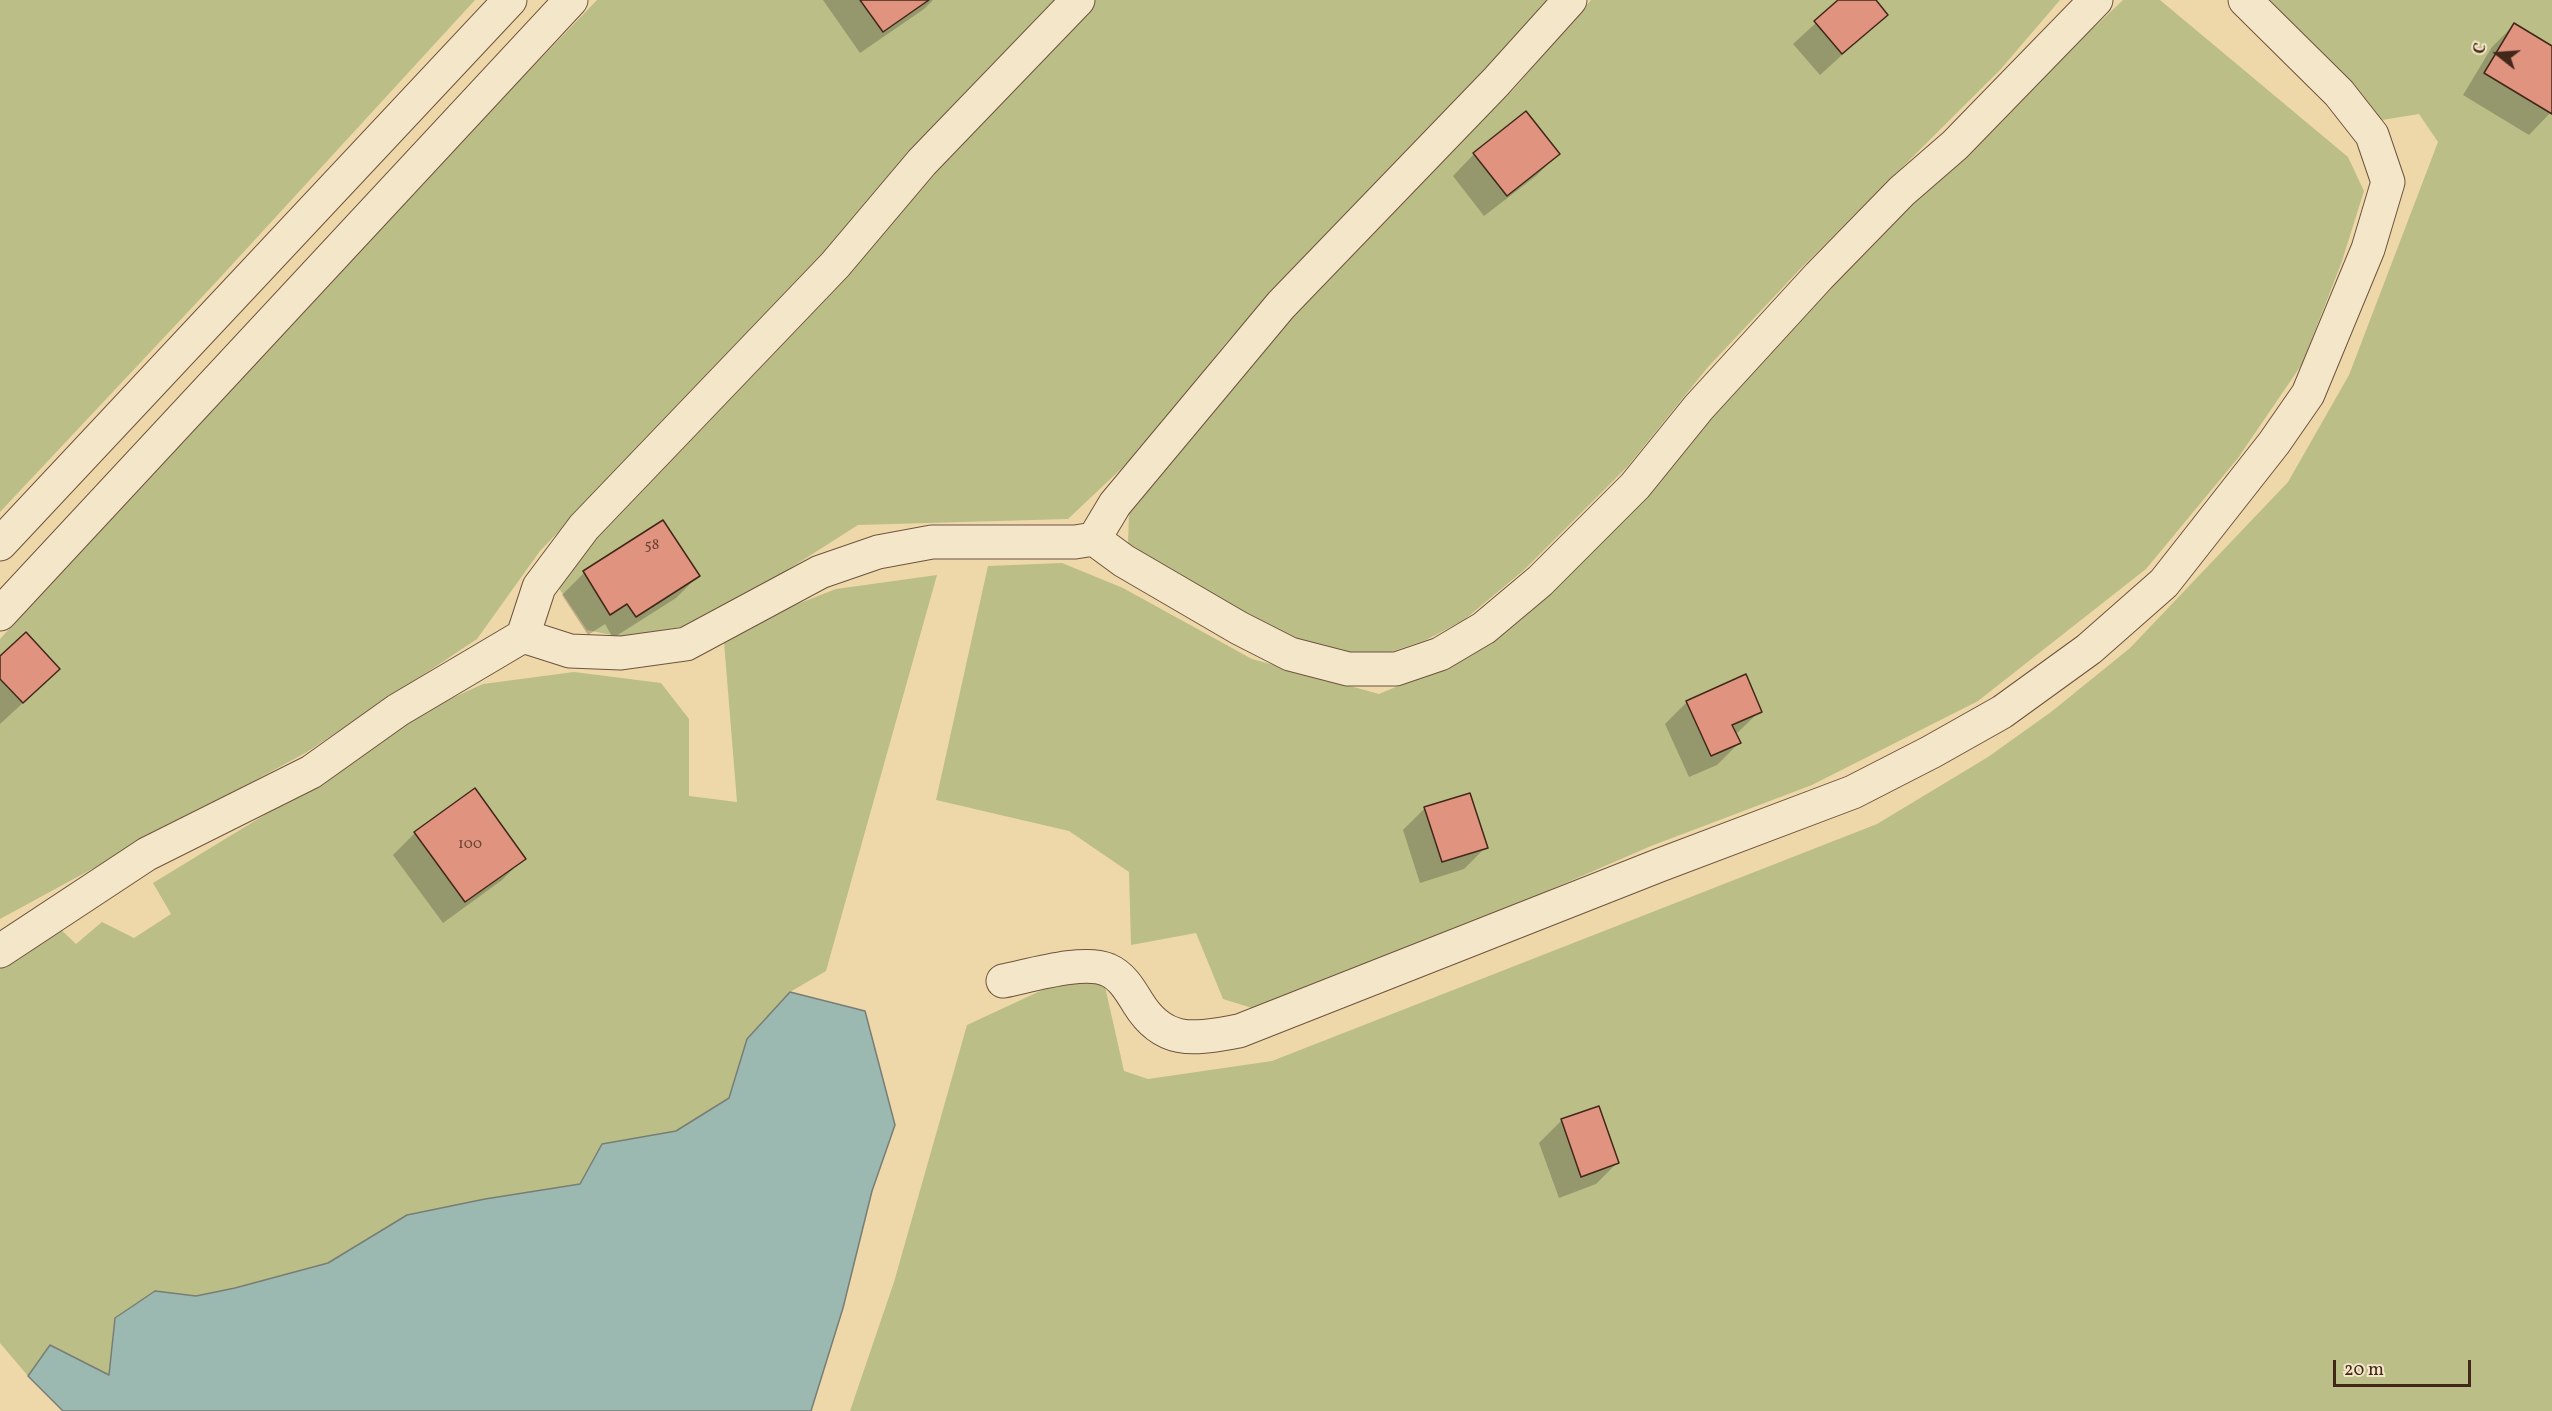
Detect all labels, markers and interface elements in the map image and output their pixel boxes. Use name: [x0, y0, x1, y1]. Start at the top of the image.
north arrow: [2468, 24, 2528, 84]
text: С: [2469, 41, 2493, 57]
house number: 58: [645, 537, 659, 555]
house number: 100: [458, 836, 482, 854]
scale bar: [2336, 1348, 2474, 1386]
text: 20 m: [2344, 1358, 2384, 1383]

